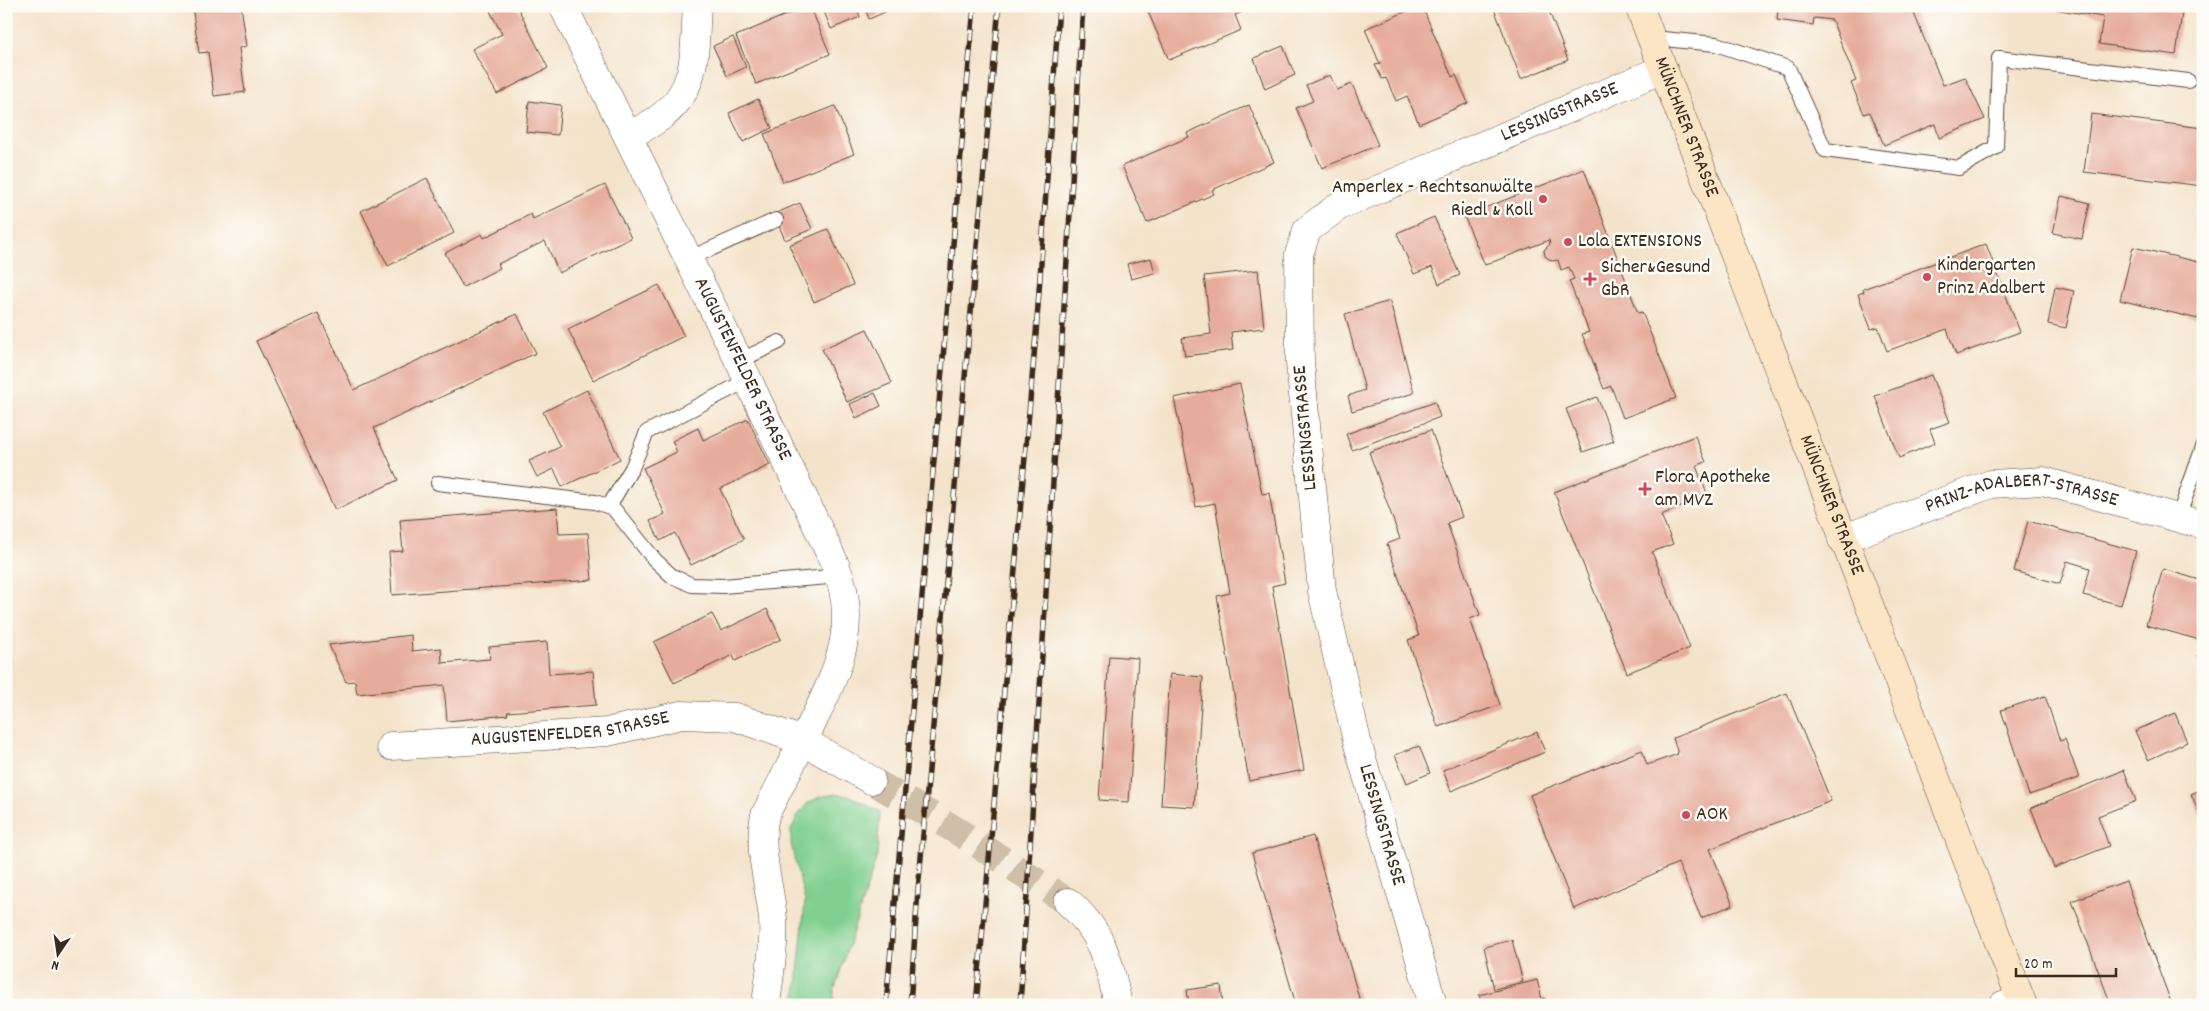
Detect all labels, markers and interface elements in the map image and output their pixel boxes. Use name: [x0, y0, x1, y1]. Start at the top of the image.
street label: MÜNCHNER STRASSE: [1646, 53, 1725, 202]
street label: LESSINGSTRASSE: [1497, 75, 1623, 150]
place label: Amperlex - Rechtsanwälte Riedl & Koll: [1332, 174, 1533, 225]
marker: Amperlex - Rechtsanwälte Riedl & Koll: [1537, 193, 1549, 205]
place label: Lola EXTENSIONS: [1578, 228, 1702, 256]
marker: Lola EXTENSIONS: [1562, 236, 1574, 248]
place label: Kindergarten Prinz Adalbert: [1937, 252, 2045, 303]
place label: Sicher&Gesund GbR: [1601, 254, 1710, 305]
marker: Kindergarten Prinz Adalbert: [1921, 271, 1933, 283]
marker: Sicher&Gesund GbR: [1583, 272, 1597, 286]
street label: AUGUSTENFELDER STRASSE: [686, 273, 798, 465]
street label: LESSINGSTRASSE: [1287, 364, 1325, 492]
street label: MÜNCHNER STRASSE: [1791, 431, 1871, 580]
place label: Flora Apotheke am MVZ: [1655, 464, 1771, 515]
street label: PRINZ-ADALBERT-STRASSE: [1921, 467, 2121, 521]
marker: Flora Apotheke am MVZ: [1639, 483, 1651, 495]
street label: AUGUSTENFELDER STRASSE: [470, 704, 672, 755]
street label: LESSINGSTRASSE: [1350, 761, 1412, 889]
place label: AOK: [1696, 801, 1728, 829]
marker: AOK: [1680, 809, 1692, 821]
north arrow: [32, 928, 82, 978]
scale bar: [2016, 946, 2116, 978]
text: N: [50, 954, 61, 975]
text: 20 m: [2024, 954, 2052, 976]

